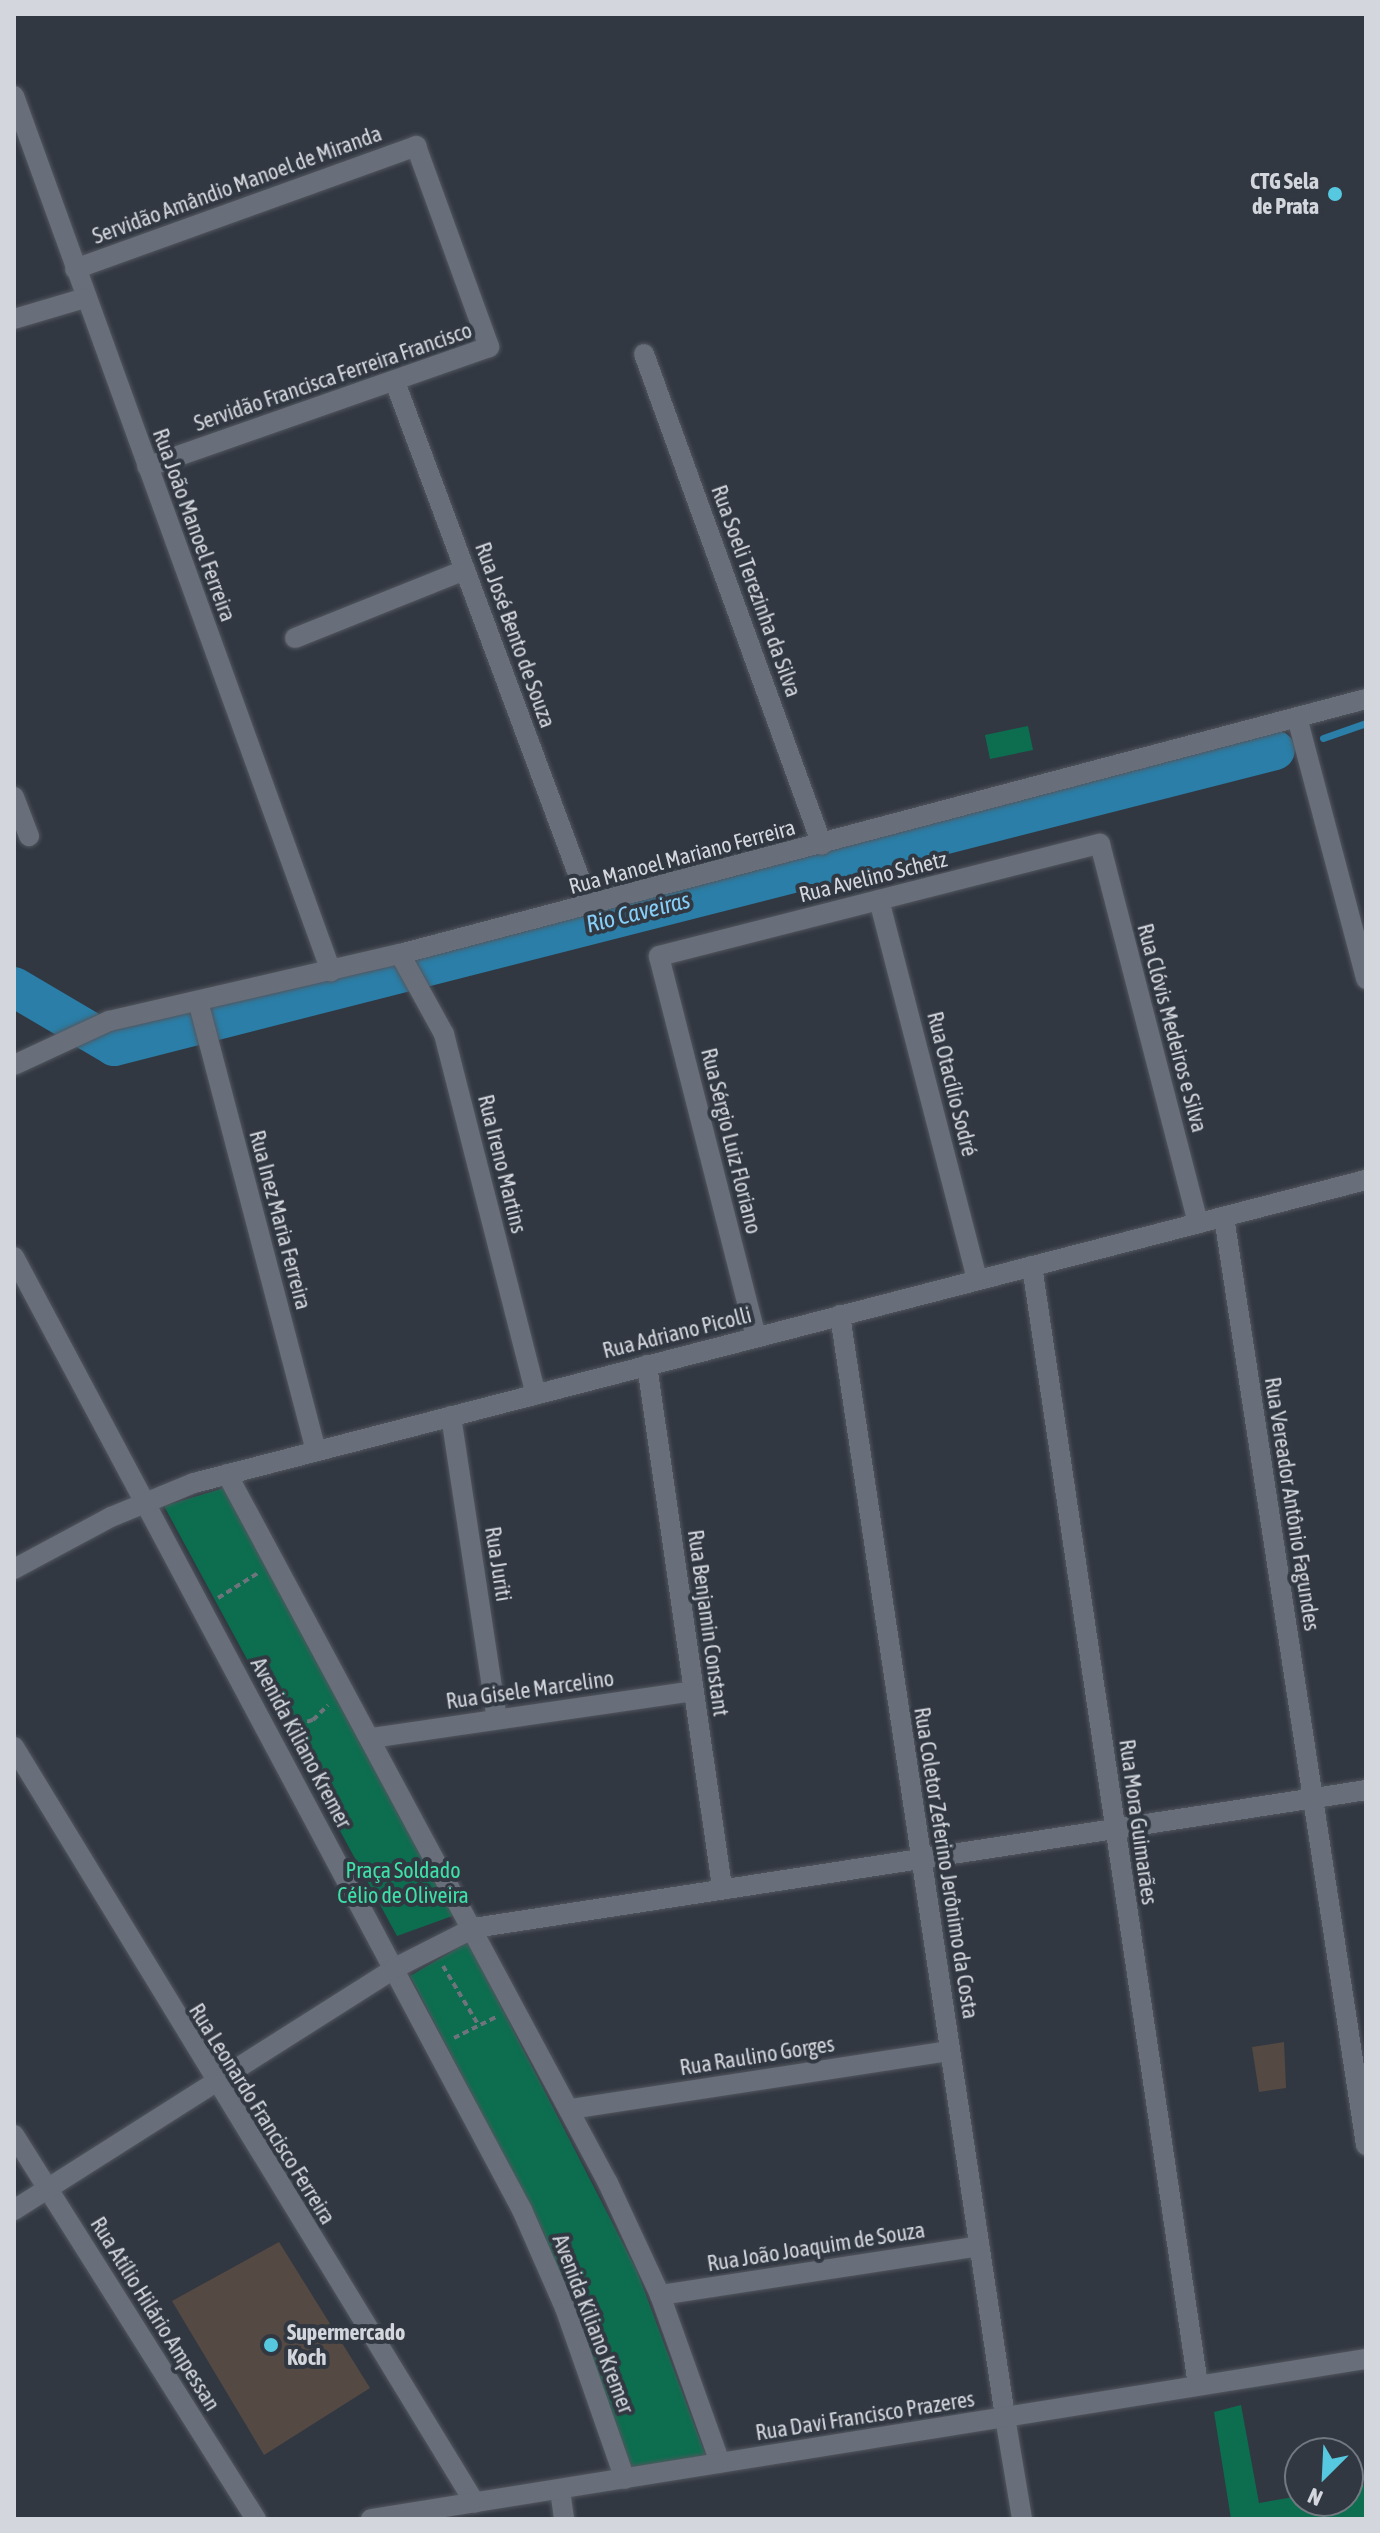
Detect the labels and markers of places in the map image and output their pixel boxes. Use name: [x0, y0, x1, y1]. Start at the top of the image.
place label: CTG Sela de Prata: [1250, 168, 1319, 220]
marker: CTG Sela de Prata: [1326, 185, 1344, 203]
place label: Supermercado Koch: [287, 2319, 405, 2370]
marker: Supermercado Koch: [262, 2336, 280, 2354]

